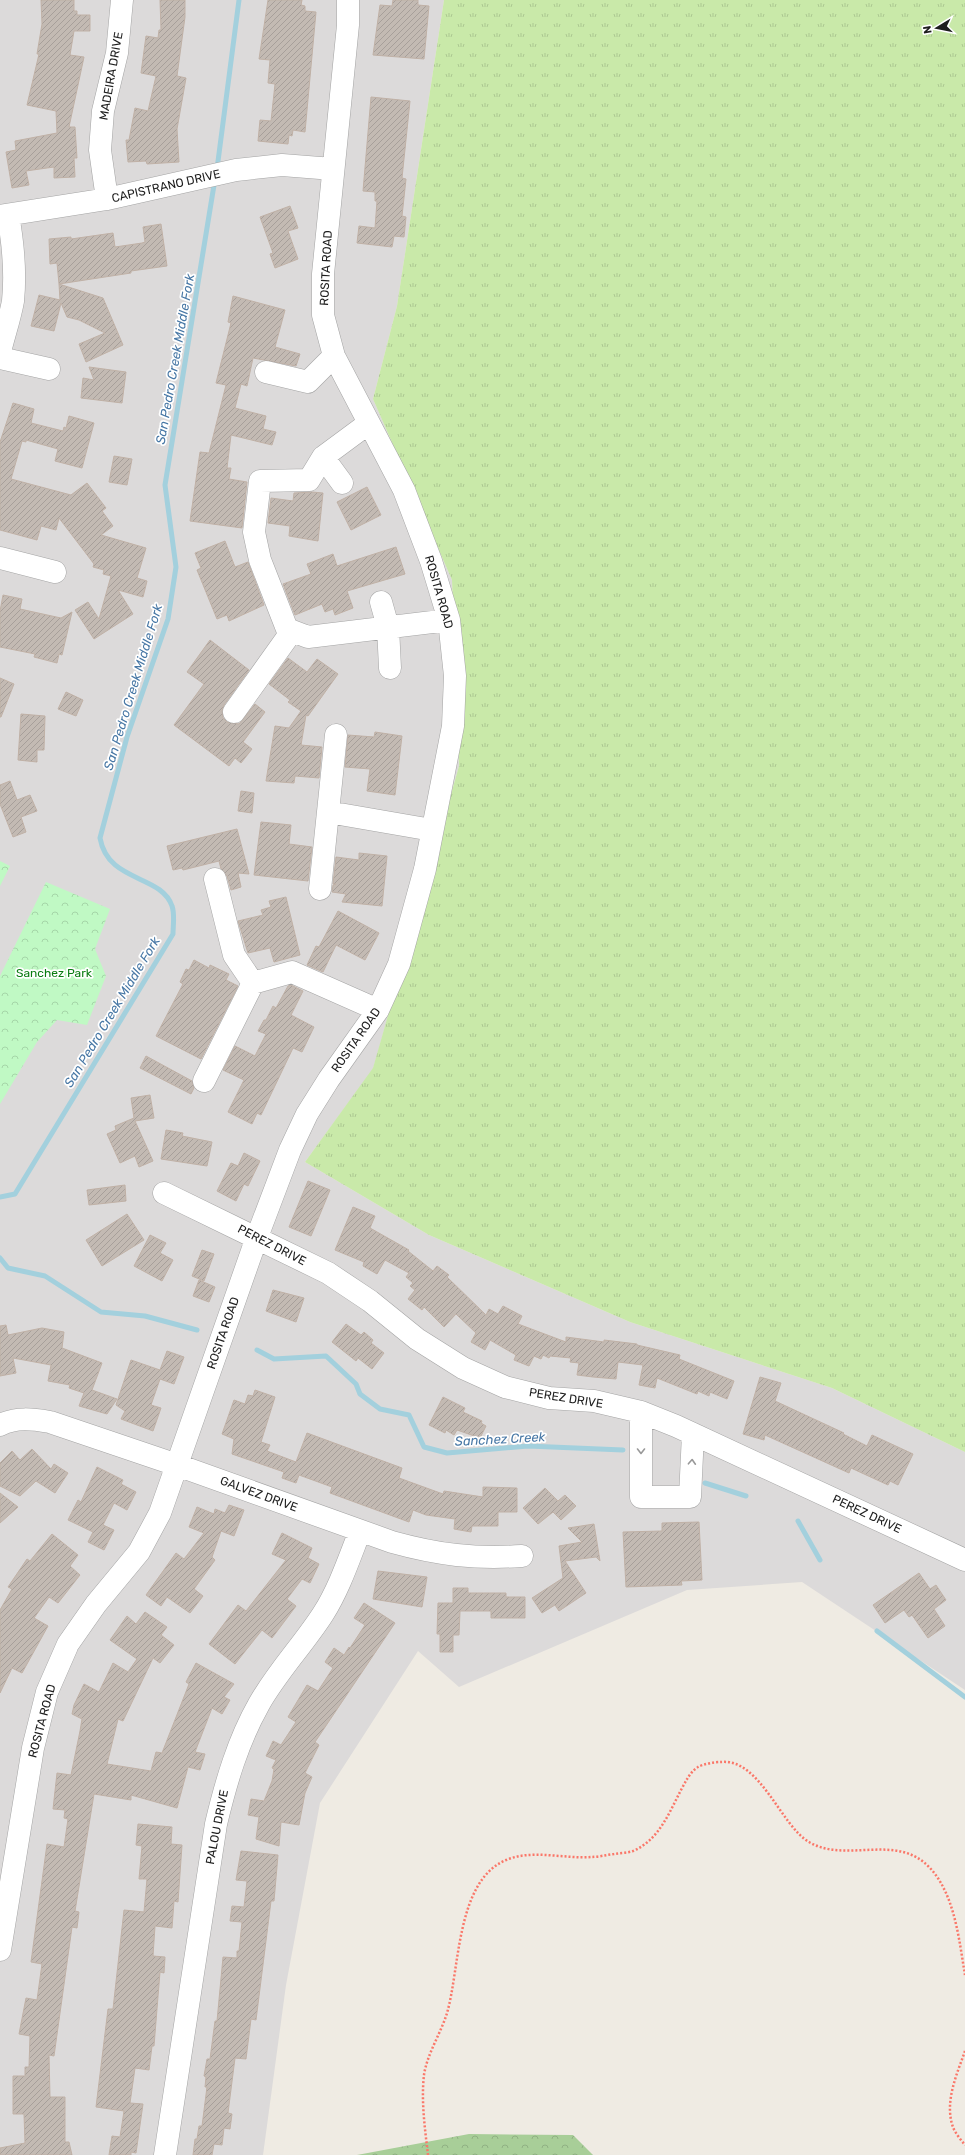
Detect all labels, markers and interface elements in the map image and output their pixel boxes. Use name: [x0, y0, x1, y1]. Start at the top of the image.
north arrow: [917, 8, 957, 48]
text: N: [921, 25, 935, 35]
street label: MADEIRA DRIVE: [96, 31, 126, 121]
street label: CAPISTRANO DRIVE: [110, 167, 222, 205]
street label: ROSITA ROAD: [317, 230, 335, 306]
water label: San Pedro Creek Middle Fork: [153, 272, 197, 445]
street label: ROSITA ROAD: [422, 554, 456, 630]
water label: San Pedro Creek Middle Fork: [101, 602, 166, 772]
water label: San Pedro Creek Middle Fork: [61, 934, 163, 1090]
park label: Sanchez Park: [16, 966, 93, 980]
street label: ROSITA ROAD: [329, 1005, 383, 1075]
street label: PEREZ DRIVE: [235, 1222, 309, 1268]
street label: ROSITA ROAD: [204, 1295, 242, 1371]
street label: PEREZ DRIVE: [528, 1385, 604, 1411]
water label: Sanchez Creek: [454, 1429, 546, 1449]
one-way arrow: [637, 1448, 645, 1454]
one-way arrow: [687, 1458, 696, 1465]
street label: GALVEZ DRIVE: [218, 1473, 300, 1515]
street label: PEREZ DRIVE: [830, 1492, 904, 1536]
street label: ROSITA ROAD: [25, 1683, 59, 1759]
street label: PALOU DRIVE: [203, 1788, 231, 1866]

